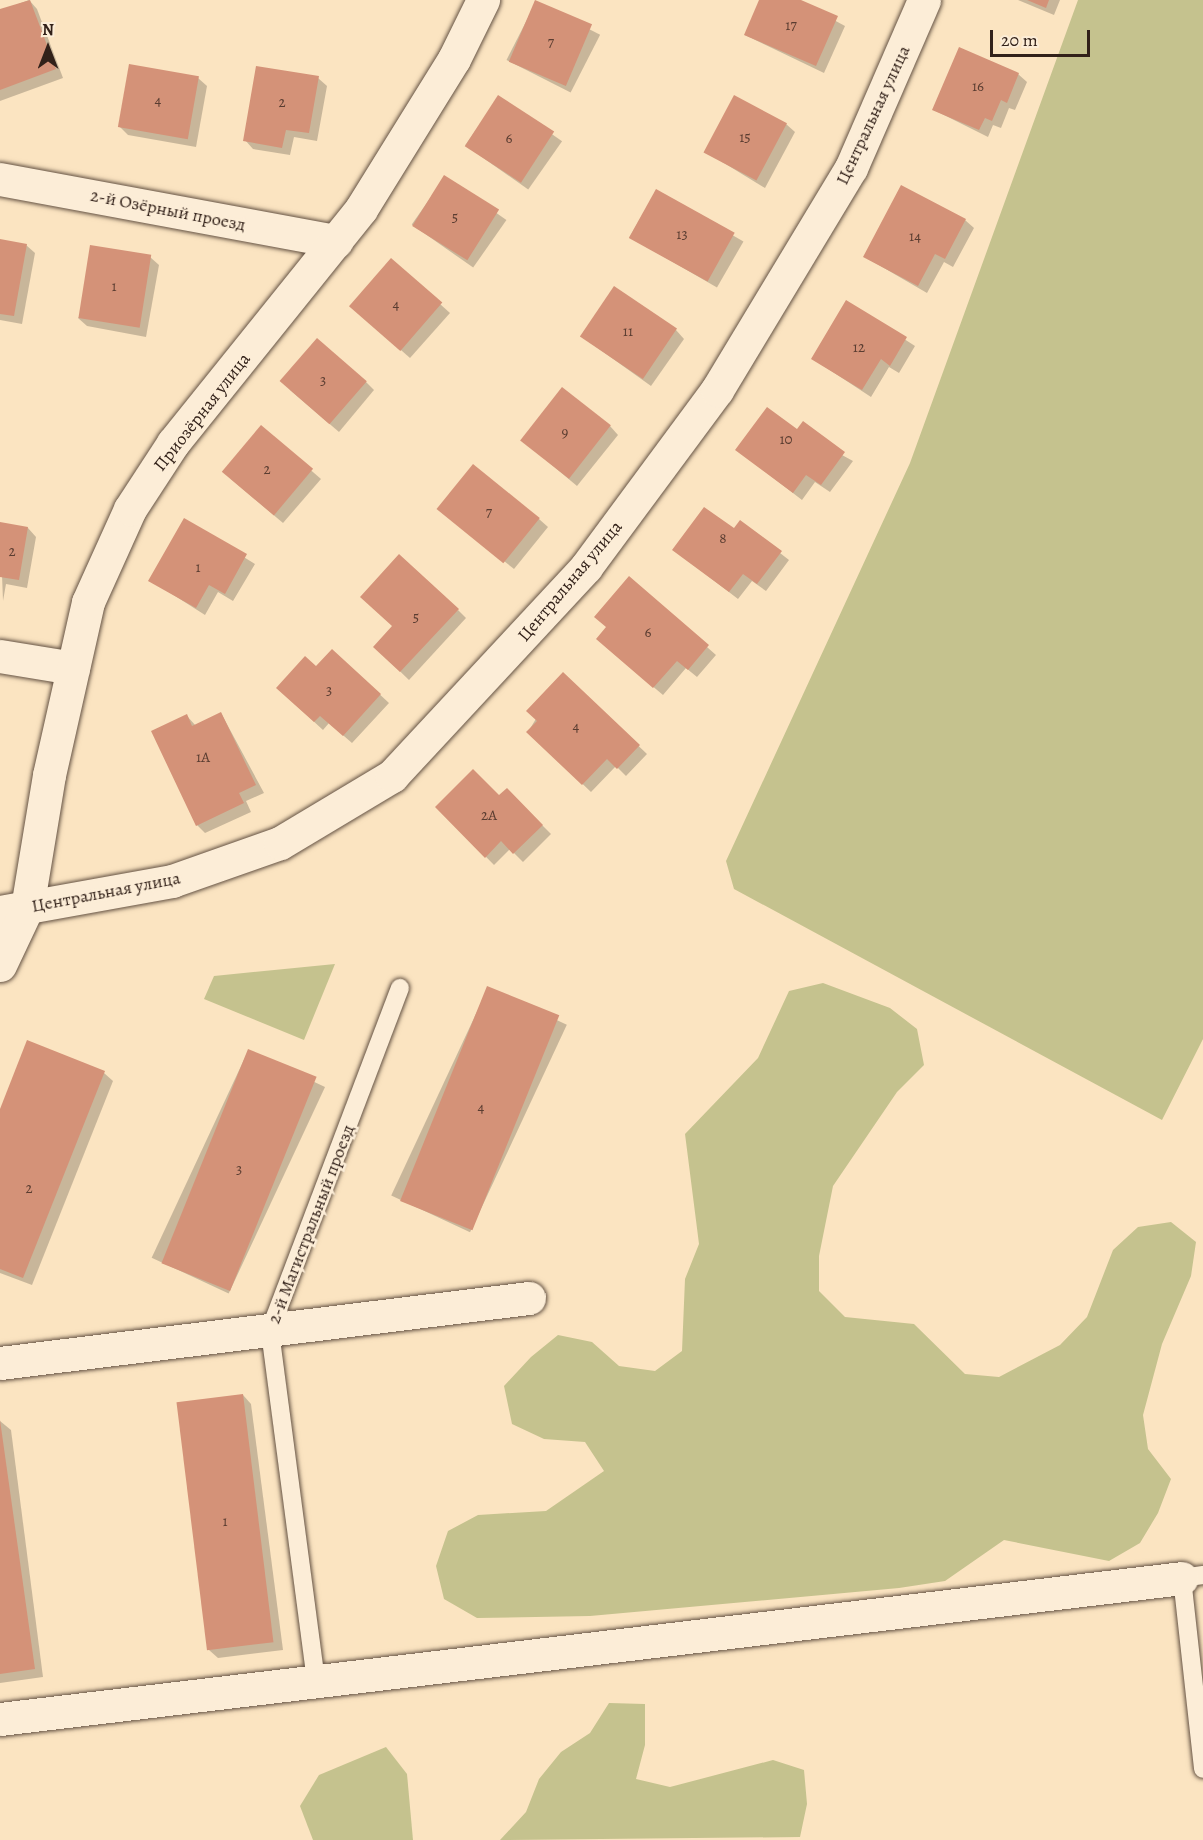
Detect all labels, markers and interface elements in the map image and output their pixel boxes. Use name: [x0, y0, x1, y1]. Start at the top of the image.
house number: 17: [785, 17, 797, 35]
north arrow: [18, 18, 78, 78]
scale bar: [993, 18, 1094, 56]
text: N: [42, 19, 54, 41]
text: 20 m: [1001, 28, 1038, 52]
house number: 7: [548, 34, 554, 52]
street label: Центральная улица: [831, 42, 915, 188]
house number: 16: [972, 78, 984, 96]
house number: 4: [155, 92, 161, 110]
house number: 2: [278, 94, 286, 112]
house number: 15: [739, 129, 751, 147]
house number: 6: [506, 130, 512, 148]
street label: 2-й Озёрный проезд: [89, 184, 247, 236]
house number: 5: [452, 209, 458, 227]
house number: 13: [676, 226, 688, 244]
house number: 14: [909, 228, 921, 246]
house number: 1: [111, 278, 117, 296]
house number: 4: [393, 296, 399, 314]
house number: 11: [623, 323, 633, 341]
house number: 12: [853, 339, 865, 357]
street label: Приозёрная улица: [149, 349, 255, 475]
house number: 3: [320, 372, 326, 390]
house number: 9: [562, 424, 568, 442]
house number: 10: [779, 431, 793, 449]
house number: 2: [263, 461, 271, 479]
house number: 7: [486, 504, 492, 522]
street label: Центральная улица: [513, 516, 627, 646]
house number: 8: [719, 530, 727, 548]
house number: 2: [8, 543, 16, 561]
house number: 1: [195, 559, 201, 577]
house number: 5: [413, 609, 419, 627]
house number: 6: [645, 624, 651, 642]
house number: 3: [326, 682, 332, 700]
house number: 4: [573, 718, 579, 736]
house number: 1А: [196, 749, 210, 767]
house number: 2А: [481, 807, 497, 825]
street label: Центральная улица: [30, 867, 182, 917]
house number: 4: [478, 1099, 484, 1117]
street label: 2-й Магистральный проезд: [263, 1121, 359, 1327]
house number: 3: [236, 1161, 242, 1179]
house number: 2: [25, 1180, 33, 1198]
house number: 1: [222, 1513, 228, 1531]

